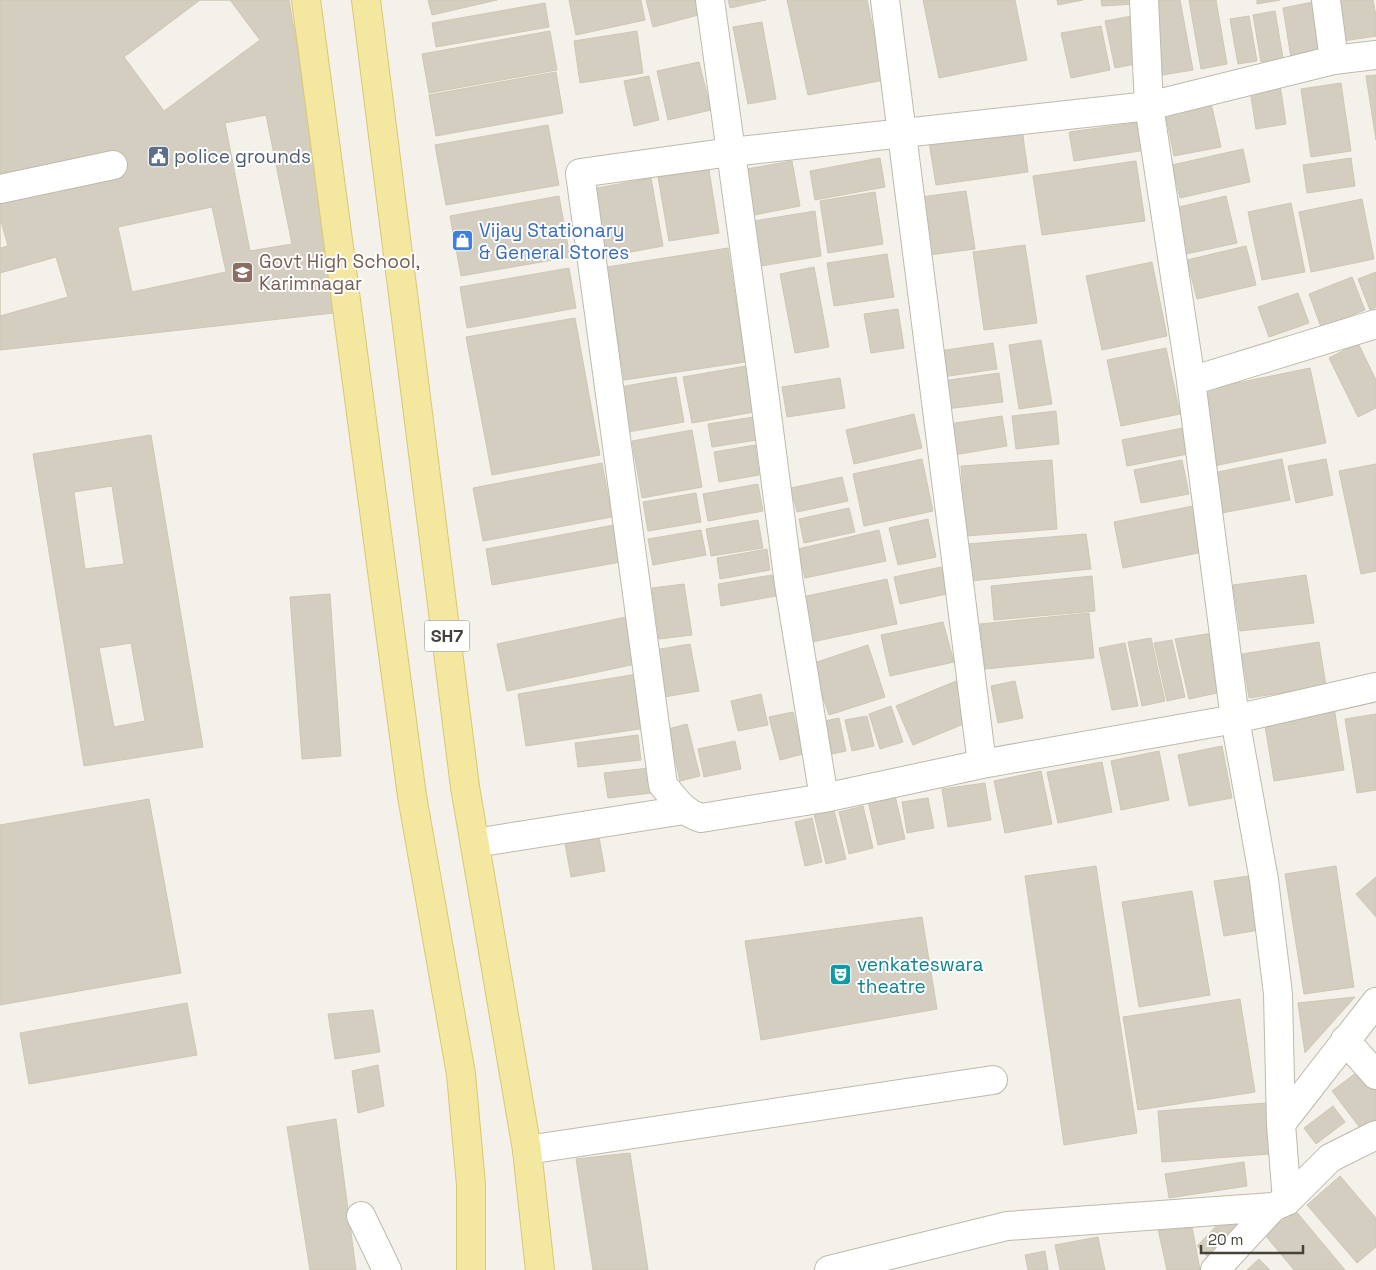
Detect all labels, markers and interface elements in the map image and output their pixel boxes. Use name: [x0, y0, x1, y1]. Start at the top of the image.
public building icon: police grounds: [146, 144, 170, 168]
place label: police grounds: [174, 144, 311, 169]
place label: Vijay Stationary & General Stores: [479, 218, 629, 265]
shop icon: Vijay Stationary & General Stores: [451, 229, 475, 253]
place label: Govt High School, Karimnagar: [259, 249, 420, 296]
school or university icon: Govt High School, Karimnagar: [231, 260, 255, 284]
road number: SH7: [424, 620, 470, 652]
place label: venkateswara theatre: [857, 952, 983, 999]
theatre icon: venkateswara theatre: [829, 963, 853, 987]
scale bar: [1201, 1222, 1304, 1254]
text: 20 m: [1208, 1230, 1243, 1249]

